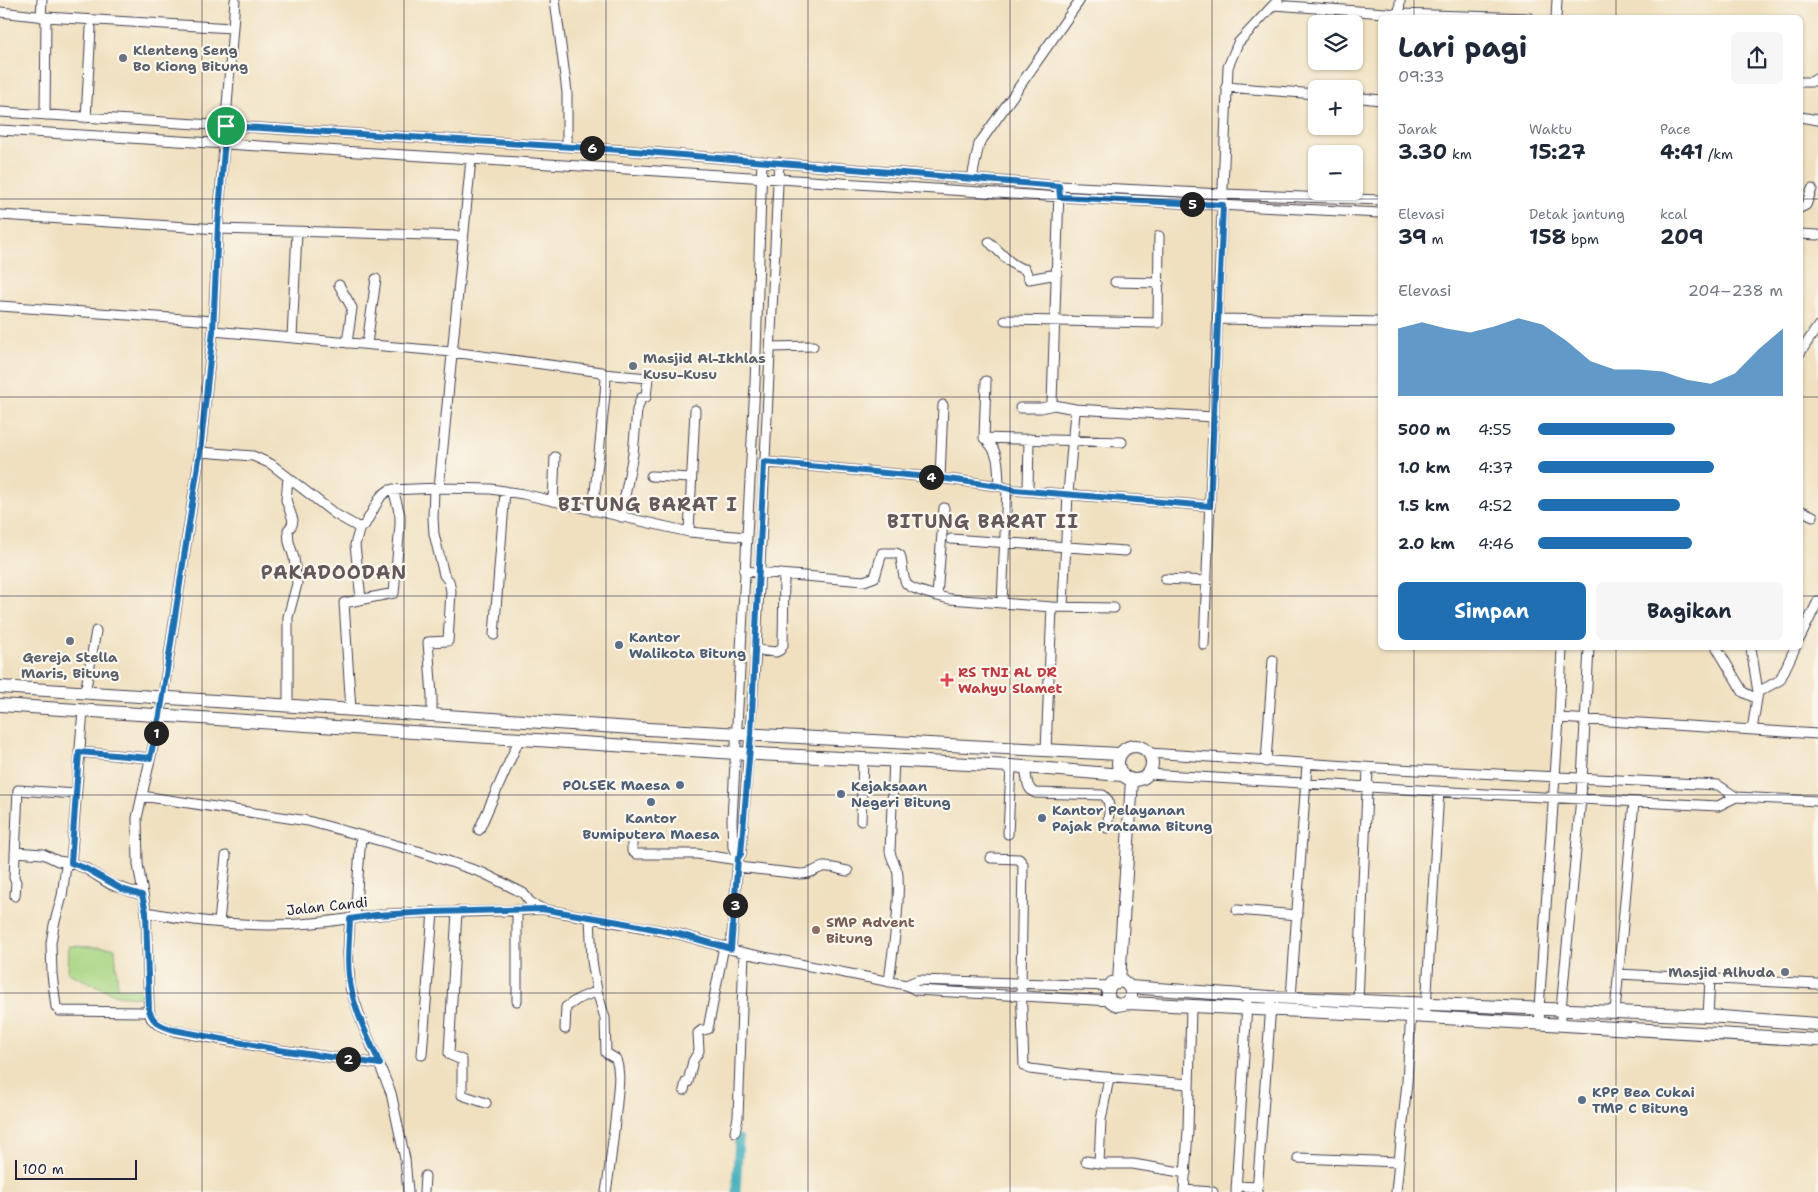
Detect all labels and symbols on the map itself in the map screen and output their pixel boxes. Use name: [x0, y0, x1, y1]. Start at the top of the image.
place label: Klenteng Seng Bo Kiong Bitung: [133, 41, 248, 75]
marker: Klenteng Seng Bo Kiong Bitung: [117, 52, 129, 64]
pin: [205, 105, 247, 147]
pin: 6: [580, 136, 604, 160]
pin: 5: [1180, 192, 1204, 216]
place label: Masjid Al-Ikhlas Kusu-Kusu: [643, 349, 766, 383]
marker: Masjid Al-Ikhlas Kusu-Kusu: [627, 360, 639, 372]
pin: 4: [918, 464, 944, 490]
district label: BITUNG BARAT I: [558, 492, 738, 517]
district label: BITUNG BARAT II: [887, 509, 1079, 534]
district label: PAKADOODAN: [261, 560, 407, 585]
place label: Kantor Walikota Bitung: [629, 628, 746, 662]
marker: Gereja Stella Maris, Bitung: [64, 635, 76, 647]
marker: Kantor Walikota Bitung: [613, 639, 625, 651]
place label: Gereja Stella Maris, Bitung: [21, 648, 119, 682]
place label: RS TNI AL DR Wahyu Slamet: [958, 663, 1062, 697]
marker: RS TNI AL DR Wahyu Slamet: [940, 673, 954, 687]
pin: 1: [144, 720, 168, 746]
place label: POLSEK Maesa: [562, 776, 670, 794]
place label: Kejaksaan Negeri Bitung: [851, 777, 951, 811]
marker: POLSEK Maesa: [674, 779, 686, 791]
marker: Kejaksaan Negeri Bitung: [835, 788, 847, 800]
marker: Kantor Bumiputera Maesa: [645, 796, 657, 808]
place label: Kantor Pelayanan Pajak Pratama Bitung: [1052, 801, 1212, 835]
place label: Kantor Bumiputera Maesa: [583, 809, 720, 843]
marker: Kantor Pelayanan Pajak Pratama Bitung: [1036, 812, 1048, 824]
pin: 3: [722, 892, 748, 918]
street label: Jalan Candi: [285, 893, 369, 919]
place label: SMP Advent Bitung: [826, 913, 915, 947]
marker: SMP Advent Bitung: [810, 924, 822, 936]
place label: Masjid Alhuda: [1668, 963, 1775, 981]
marker: Masjid Alhuda: [1779, 966, 1791, 978]
pin: 2: [336, 1046, 360, 1072]
place label: KPP Bea Cukai TMP C Bitung: [1592, 1083, 1695, 1117]
marker: KPP Bea Cukai TMP C Bitung: [1576, 1094, 1588, 1106]
scale bar: [15, 1157, 138, 1180]

